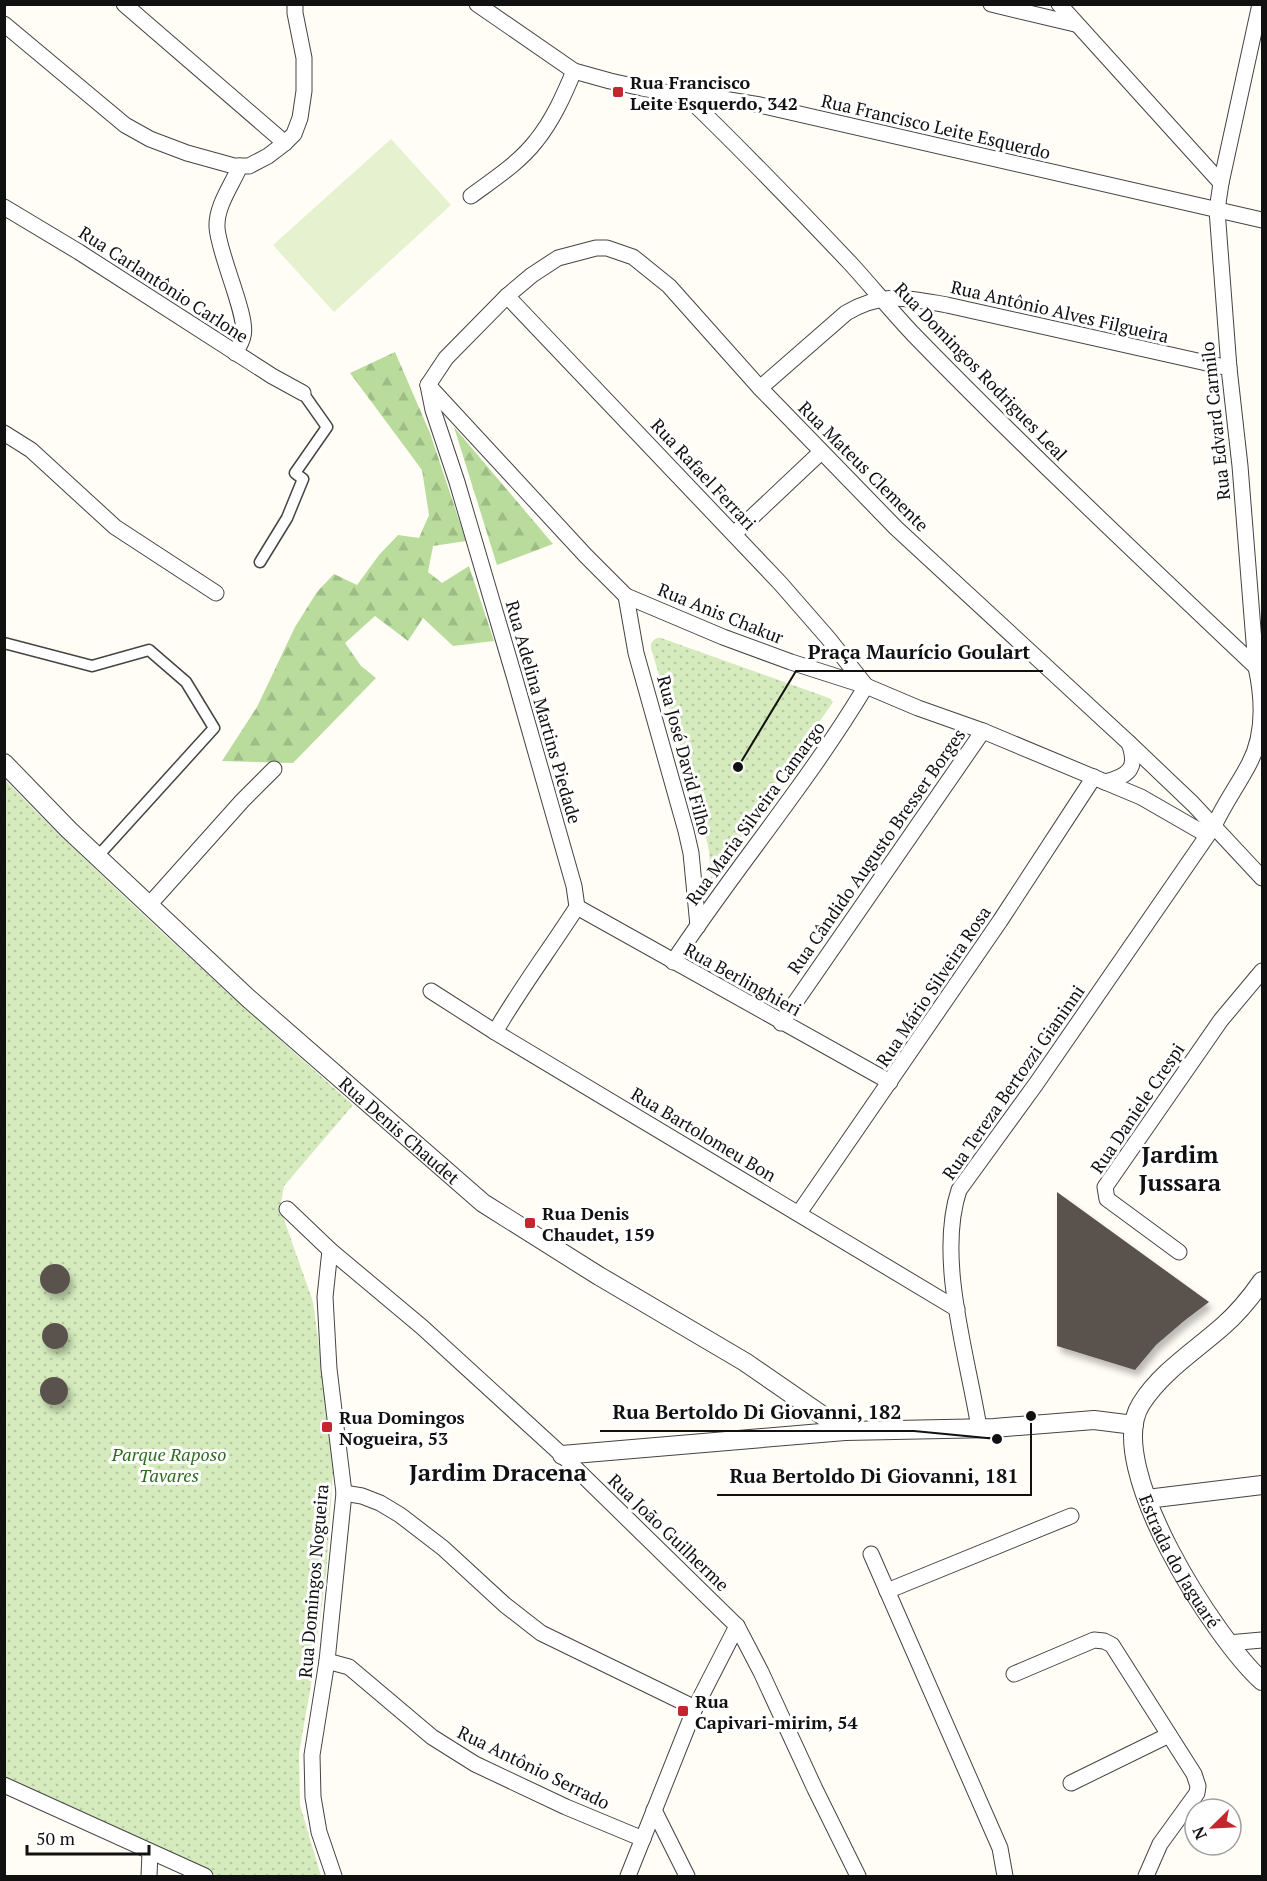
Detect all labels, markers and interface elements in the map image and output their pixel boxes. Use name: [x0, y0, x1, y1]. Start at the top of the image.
place label: Rua Francisco Leite Esquerdo, 342: [630, 70, 798, 115]
marker: Rua Francisco Leite Esquerdo, 342: [611, 85, 625, 99]
street label: Rua Francisco Leite Esquerdo: [819, 88, 1053, 164]
street label: Rua Carlantônio Carlone: [75, 220, 253, 348]
street label: Rua Antônio Alves Filgueira: [949, 274, 1171, 348]
street label: Rua Domingos Rodrigues Leal: [889, 277, 1073, 465]
street label: Rua Edvard Carmilo: [1195, 341, 1235, 501]
street label: Rua Mateus Clemente: [794, 396, 934, 536]
street label: Rua Rafael Ferrari: [646, 413, 762, 535]
street label: Rua Anis Chakur: [655, 577, 787, 649]
street label: Rua Adelina Martins Piedade: [501, 598, 587, 826]
callout: Praça Maurício Goulart: [796, 633, 1043, 671]
text: Praça Maurício Goulart: [808, 638, 1030, 665]
street label: Rua José David Filho: [652, 672, 718, 838]
street label: Rua Maria Silveira Camargo: [680, 716, 830, 910]
street label: Rua Cândido Augusto Bresser Borges: [782, 724, 970, 978]
street label: Rua Mário Silveira Rosa: [870, 901, 996, 1071]
street label: Rua Berlinghieri: [680, 937, 806, 1021]
street label: Rua Tereza Bertozzi Gianinni: [936, 980, 1090, 1184]
street label: Rua Daniele Crespi: [1085, 1038, 1189, 1178]
street label: Rua Denis Chaudet: [334, 1071, 465, 1190]
street label: Rua Bartolomeu Bon: [627, 1081, 781, 1187]
district label: Jardim Jussara: [1139, 1138, 1222, 1198]
place label: Rua Denis Chaudet, 159: [542, 1201, 654, 1246]
marker: Rua Denis Chaudet, 159: [523, 1216, 537, 1230]
callout: Rua Bertoldo Di Giovanni, 182: [600, 1393, 914, 1431]
text: Rua Bertoldo Di Giovanni, 182: [612, 1398, 902, 1425]
place label: Rua Domingos Nogueira, 53: [339, 1405, 465, 1450]
marker: Rua Domingos Nogueira, 53: [320, 1420, 334, 1434]
park label: Parque Raposo Tavares: [111, 1442, 226, 1487]
district label: Jardim Dracena: [409, 1456, 588, 1488]
callout: Rua Bertoldo Di Giovanni, 181: [717, 1457, 1031, 1495]
text: Rua Bertoldo Di Giovanni, 181: [729, 1462, 1019, 1489]
street label: Rua João Guilherme: [603, 1468, 735, 1596]
street label: Rua Domingos Nogueira: [293, 1483, 333, 1679]
street label: Estrada do Jaguaré: [1134, 1491, 1226, 1633]
place label: Rua Capivari-mirim, 54: [695, 1689, 858, 1734]
marker: Rua Capivari-mirim, 54: [676, 1704, 690, 1718]
street label: Rua Antônio Serrado: [454, 1720, 614, 1814]
north arrow: [1183, 1797, 1243, 1857]
scale bar: [27, 1818, 148, 1856]
text: N: [1187, 1823, 1212, 1843]
text: 50 m: [36, 1826, 76, 1850]

